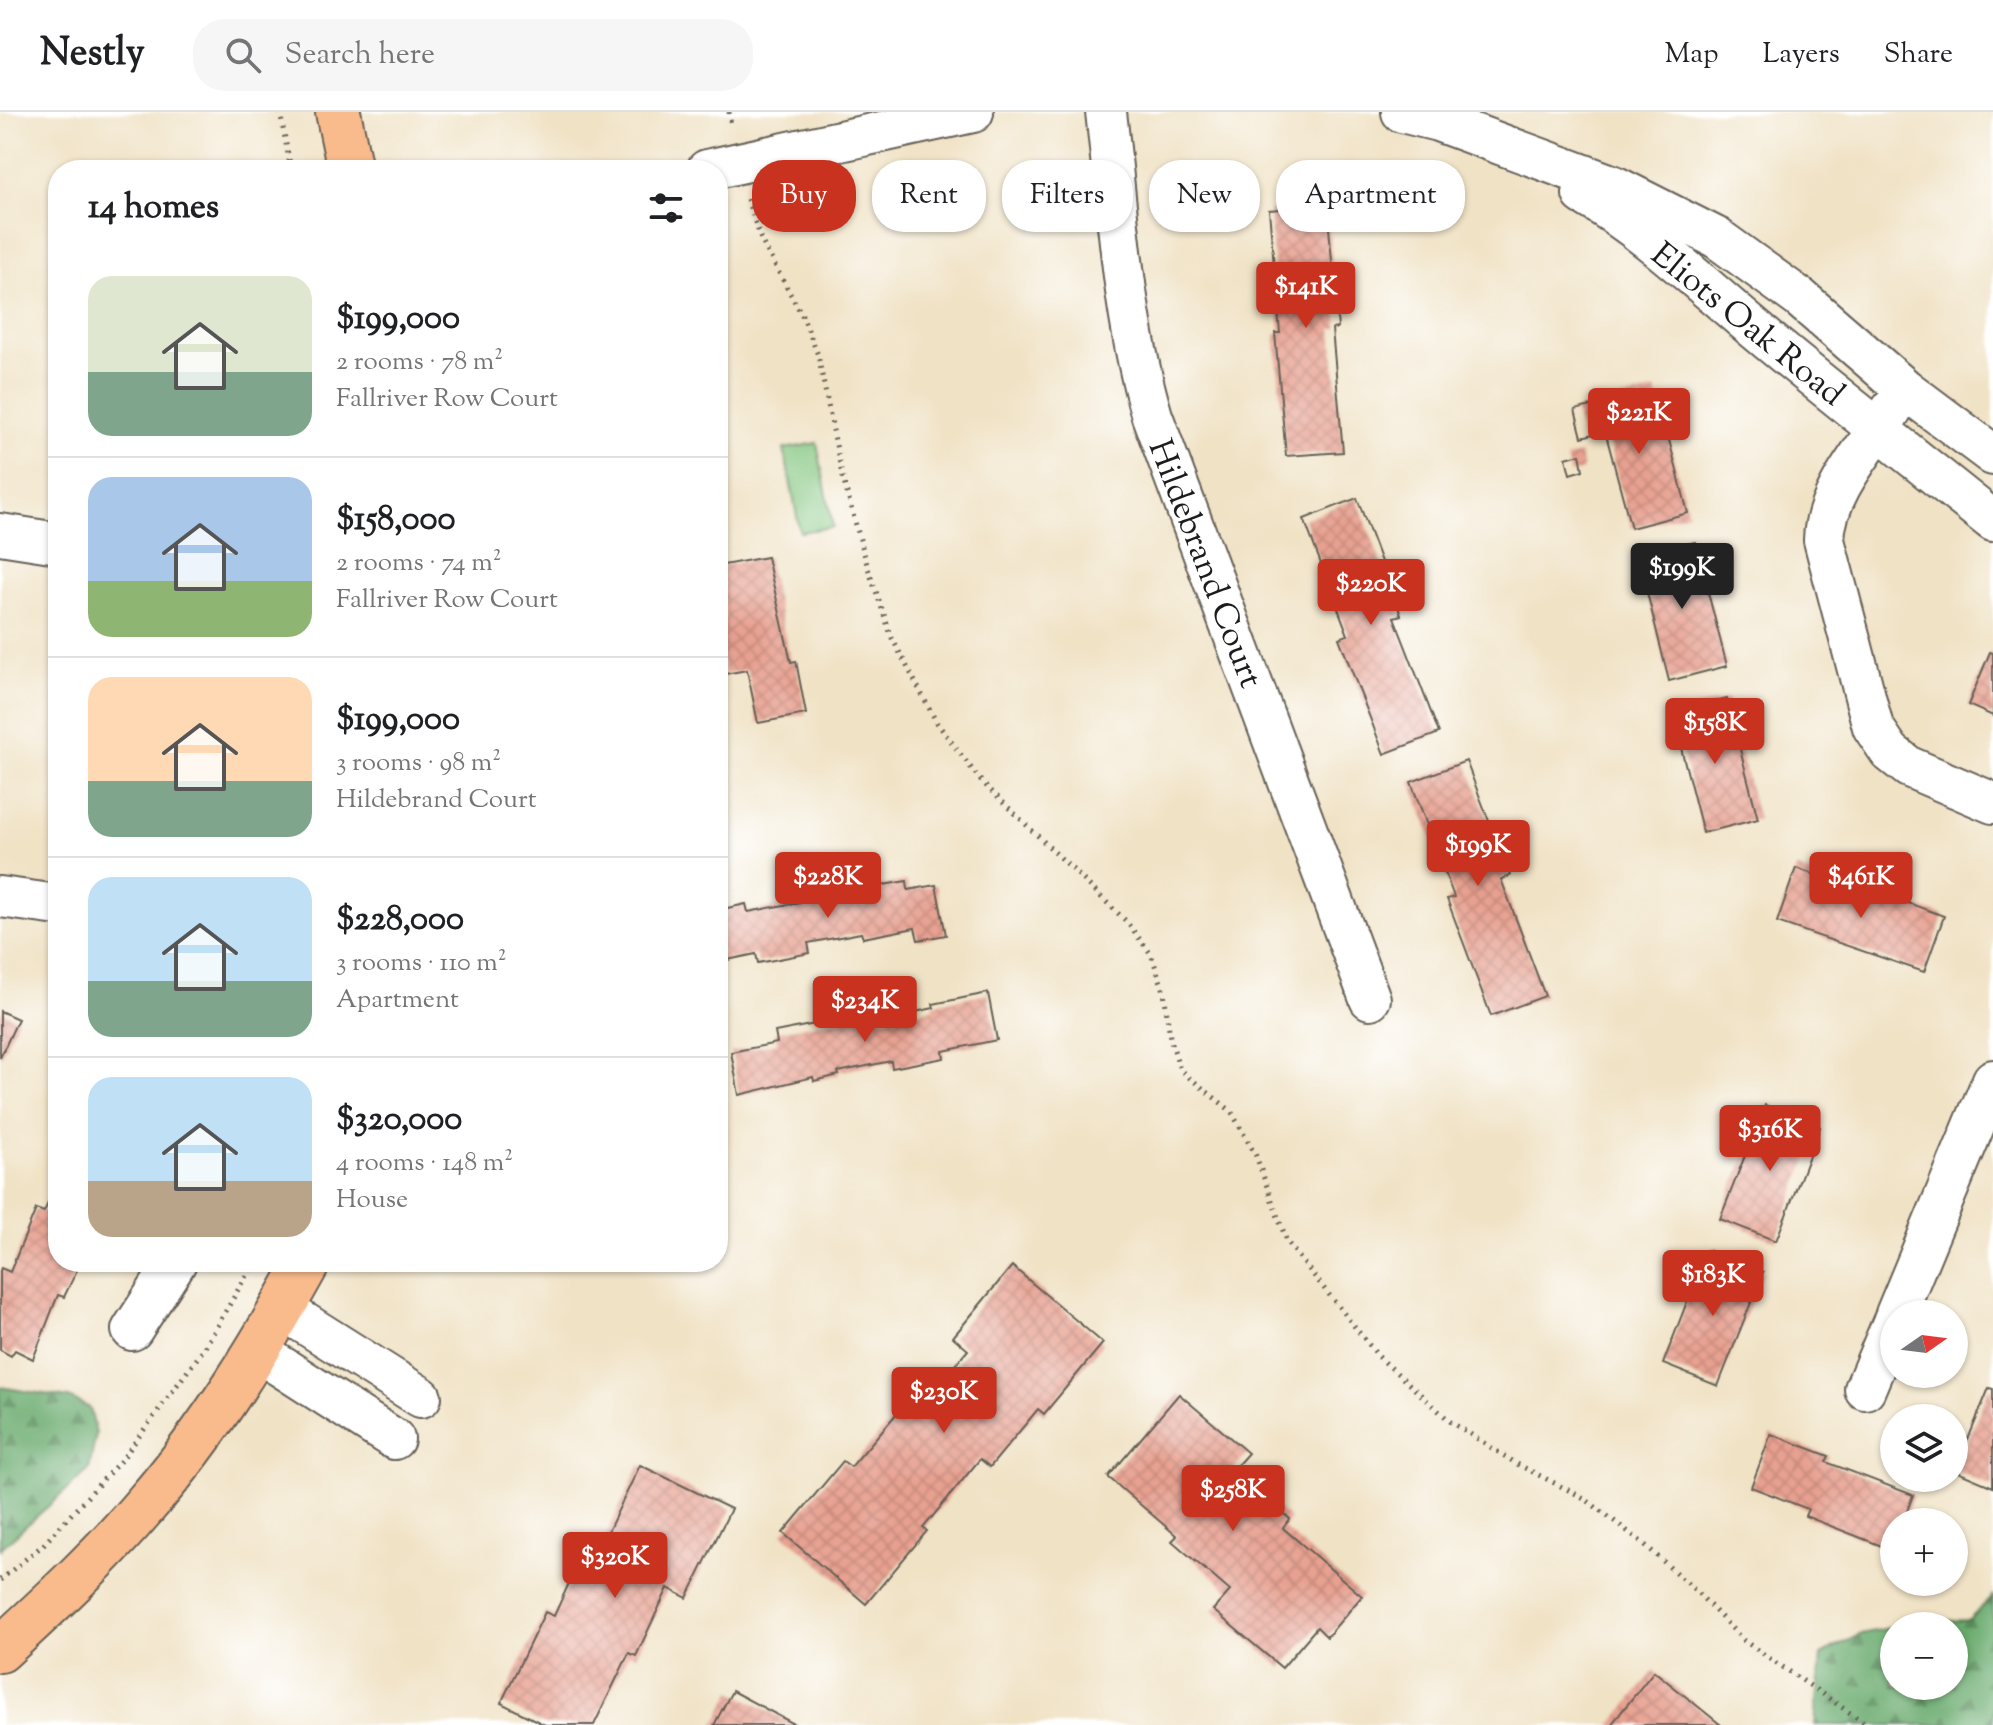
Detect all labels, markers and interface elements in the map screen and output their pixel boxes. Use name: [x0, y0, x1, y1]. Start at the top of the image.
search box: [193, 19, 753, 91]
text: Nestly: [40, 28, 145, 82]
icon: search: [221, 33, 265, 77]
text: Search here: [285, 34, 435, 77]
text: Map: [1665, 35, 1718, 75]
text: Layers: [1762, 35, 1840, 75]
text: Share: [1884, 35, 1953, 75]
chip: Buy: [752, 160, 856, 232]
chip: Rent: [872, 160, 986, 232]
chip: Filters: [1002, 160, 1133, 232]
chip: New: [1149, 160, 1260, 232]
chip: Apartment: [1276, 160, 1465, 232]
text: 14 homes: [88, 184, 219, 233]
icon: filters: [644, 186, 688, 230]
street label: Eliots Oak Road: [1639, 232, 1854, 419]
pin: $141K: [1250, 262, 1362, 330]
text: $141K: [1274, 269, 1338, 306]
text: $199,000: [336, 295, 460, 344]
icon: home: [152, 308, 248, 404]
text: 2 rooms · 78 m²: [336, 344, 503, 381]
text: Fallriver Row Court: [336, 381, 558, 418]
pin: $221K: [1583, 388, 1695, 456]
text: $221K: [1606, 395, 1672, 432]
street label: Hildebrand Court: [1134, 433, 1274, 696]
text: $158,000: [336, 496, 455, 545]
icon: home: [152, 509, 248, 605]
pin: $199K: [1626, 543, 1738, 611]
text: 2 rooms · 74 m²: [336, 545, 501, 582]
text: $199K: [1649, 550, 1715, 587]
pin: $220K: [1315, 559, 1427, 627]
text: $220K: [1336, 566, 1406, 603]
text: Fallriver Row Court: [336, 582, 558, 619]
text: $199,000: [336, 696, 460, 745]
pin: $158K: [1659, 698, 1771, 766]
text: $158K: [1683, 705, 1747, 742]
icon: home: [152, 709, 248, 805]
text: 3 rooms · 98 m²: [336, 745, 501, 782]
text: Hildebrand Court: [336, 782, 537, 819]
pin: $199K: [1422, 820, 1534, 888]
text: $199K: [1445, 827, 1511, 864]
pin: $228K: [772, 852, 884, 920]
pin: $461K: [1805, 852, 1917, 920]
text: $228K: [793, 859, 863, 896]
text: $461K: [1827, 859, 1895, 896]
text: $228,000: [336, 896, 464, 945]
icon: home: [152, 909, 248, 1005]
text: 3 rooms · 110 m²: [336, 945, 507, 982]
pin: $234K: [809, 976, 921, 1044]
text: Apartment: [336, 982, 459, 1019]
text: $234K: [831, 983, 899, 1020]
text: $320,000: [336, 1096, 462, 1145]
pin: $316K: [1714, 1105, 1826, 1173]
icon: home: [152, 1109, 248, 1205]
text: $316K: [1738, 1112, 1802, 1149]
text: 4 rooms · 148 m²: [336, 1145, 513, 1182]
text: House: [336, 1182, 408, 1219]
pin: $183K: [1657, 1250, 1769, 1318]
text: $183K: [1680, 1257, 1746, 1294]
north arrow: [1880, 1300, 1968, 1388]
map controls: [1880, 1300, 1968, 1700]
pin: $230K: [888, 1367, 1000, 1435]
text: $230K: [910, 1374, 978, 1411]
button: layers: [1880, 1404, 1968, 1492]
pin: $258K: [1177, 1465, 1289, 1533]
text: $258K: [1200, 1472, 1266, 1509]
button: +: [1880, 1508, 1968, 1596]
pin: $320K: [559, 1532, 671, 1600]
text: $320K: [580, 1539, 650, 1576]
button: −: [1880, 1612, 1968, 1700]

